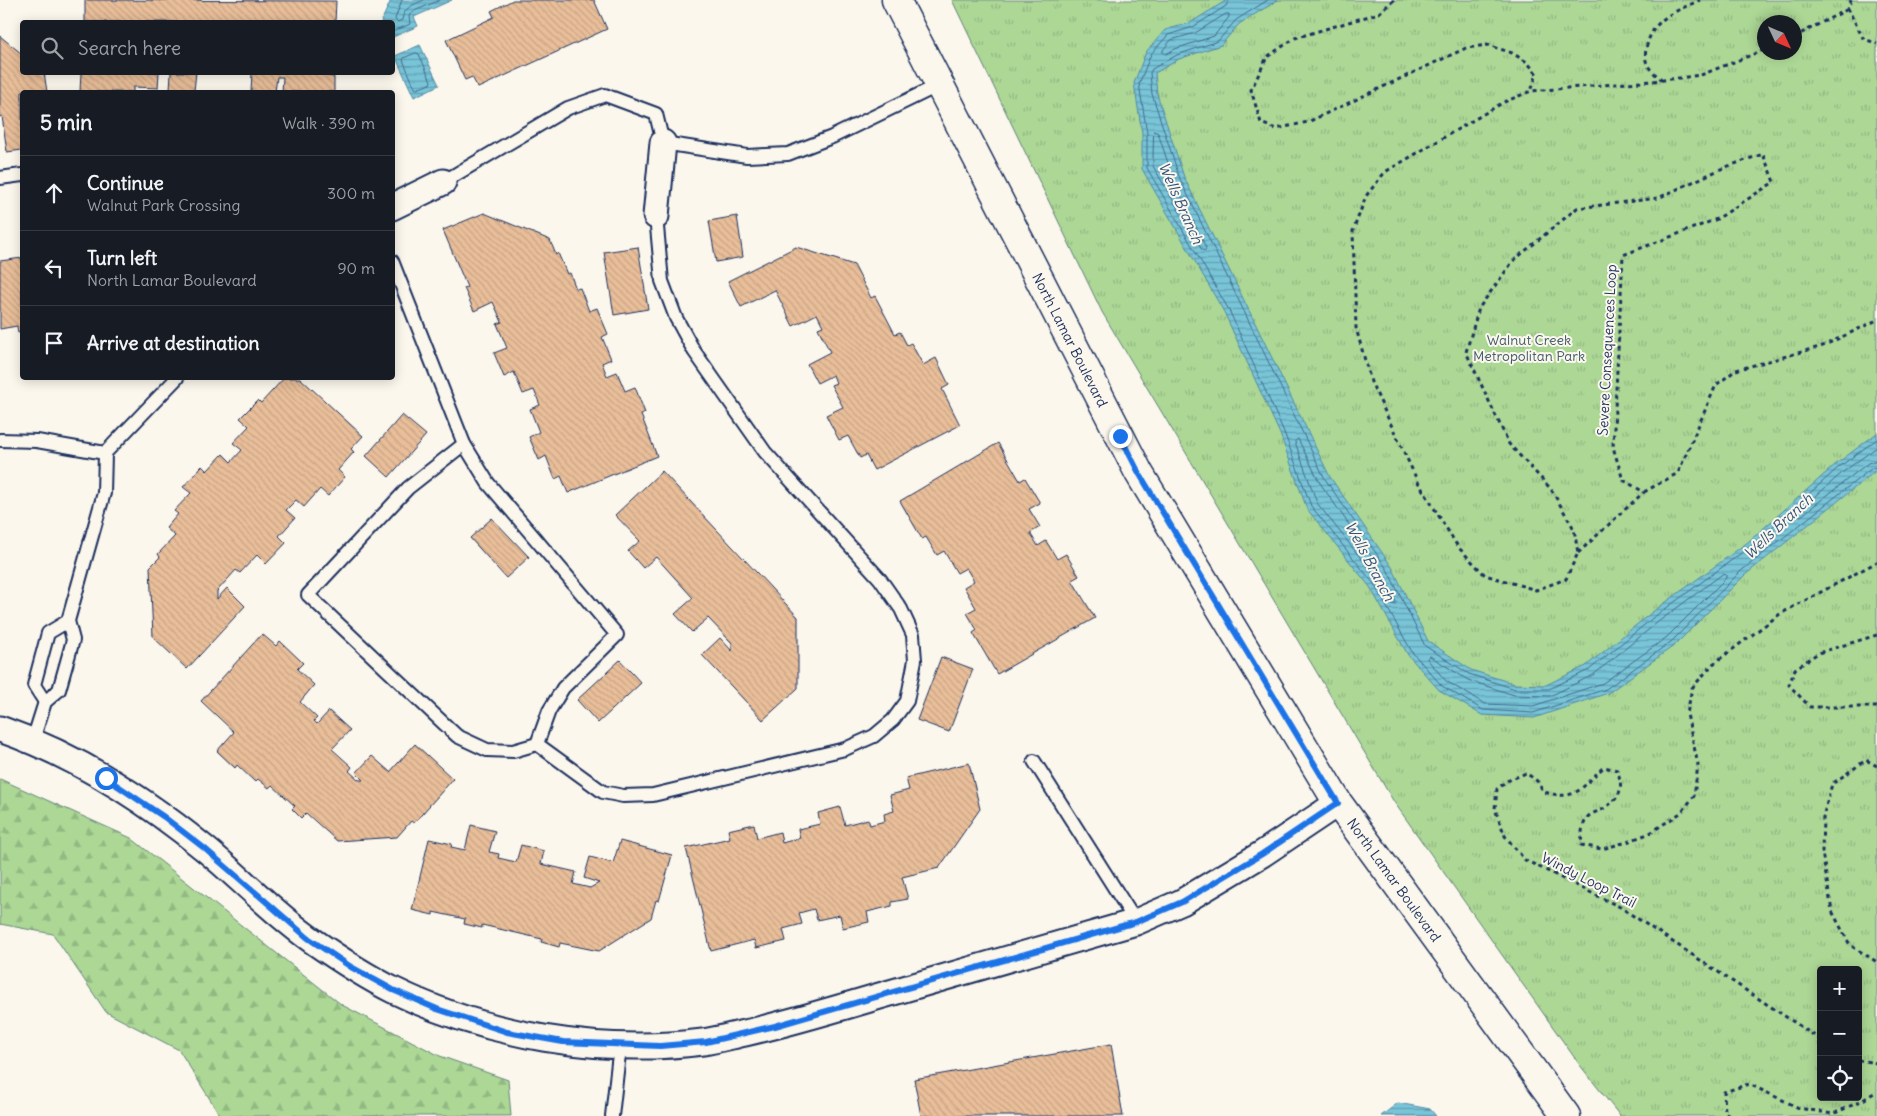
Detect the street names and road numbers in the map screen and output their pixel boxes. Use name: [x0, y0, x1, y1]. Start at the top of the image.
street label: Severe Consequences Loop: [1594, 264, 1620, 436]
street label: North Lamar Boulevard: [1028, 270, 1112, 410]
street label: North Lamar Boulevard: [1343, 815, 1445, 945]
street label: Windy Loop Trail: [1538, 848, 1640, 912]

